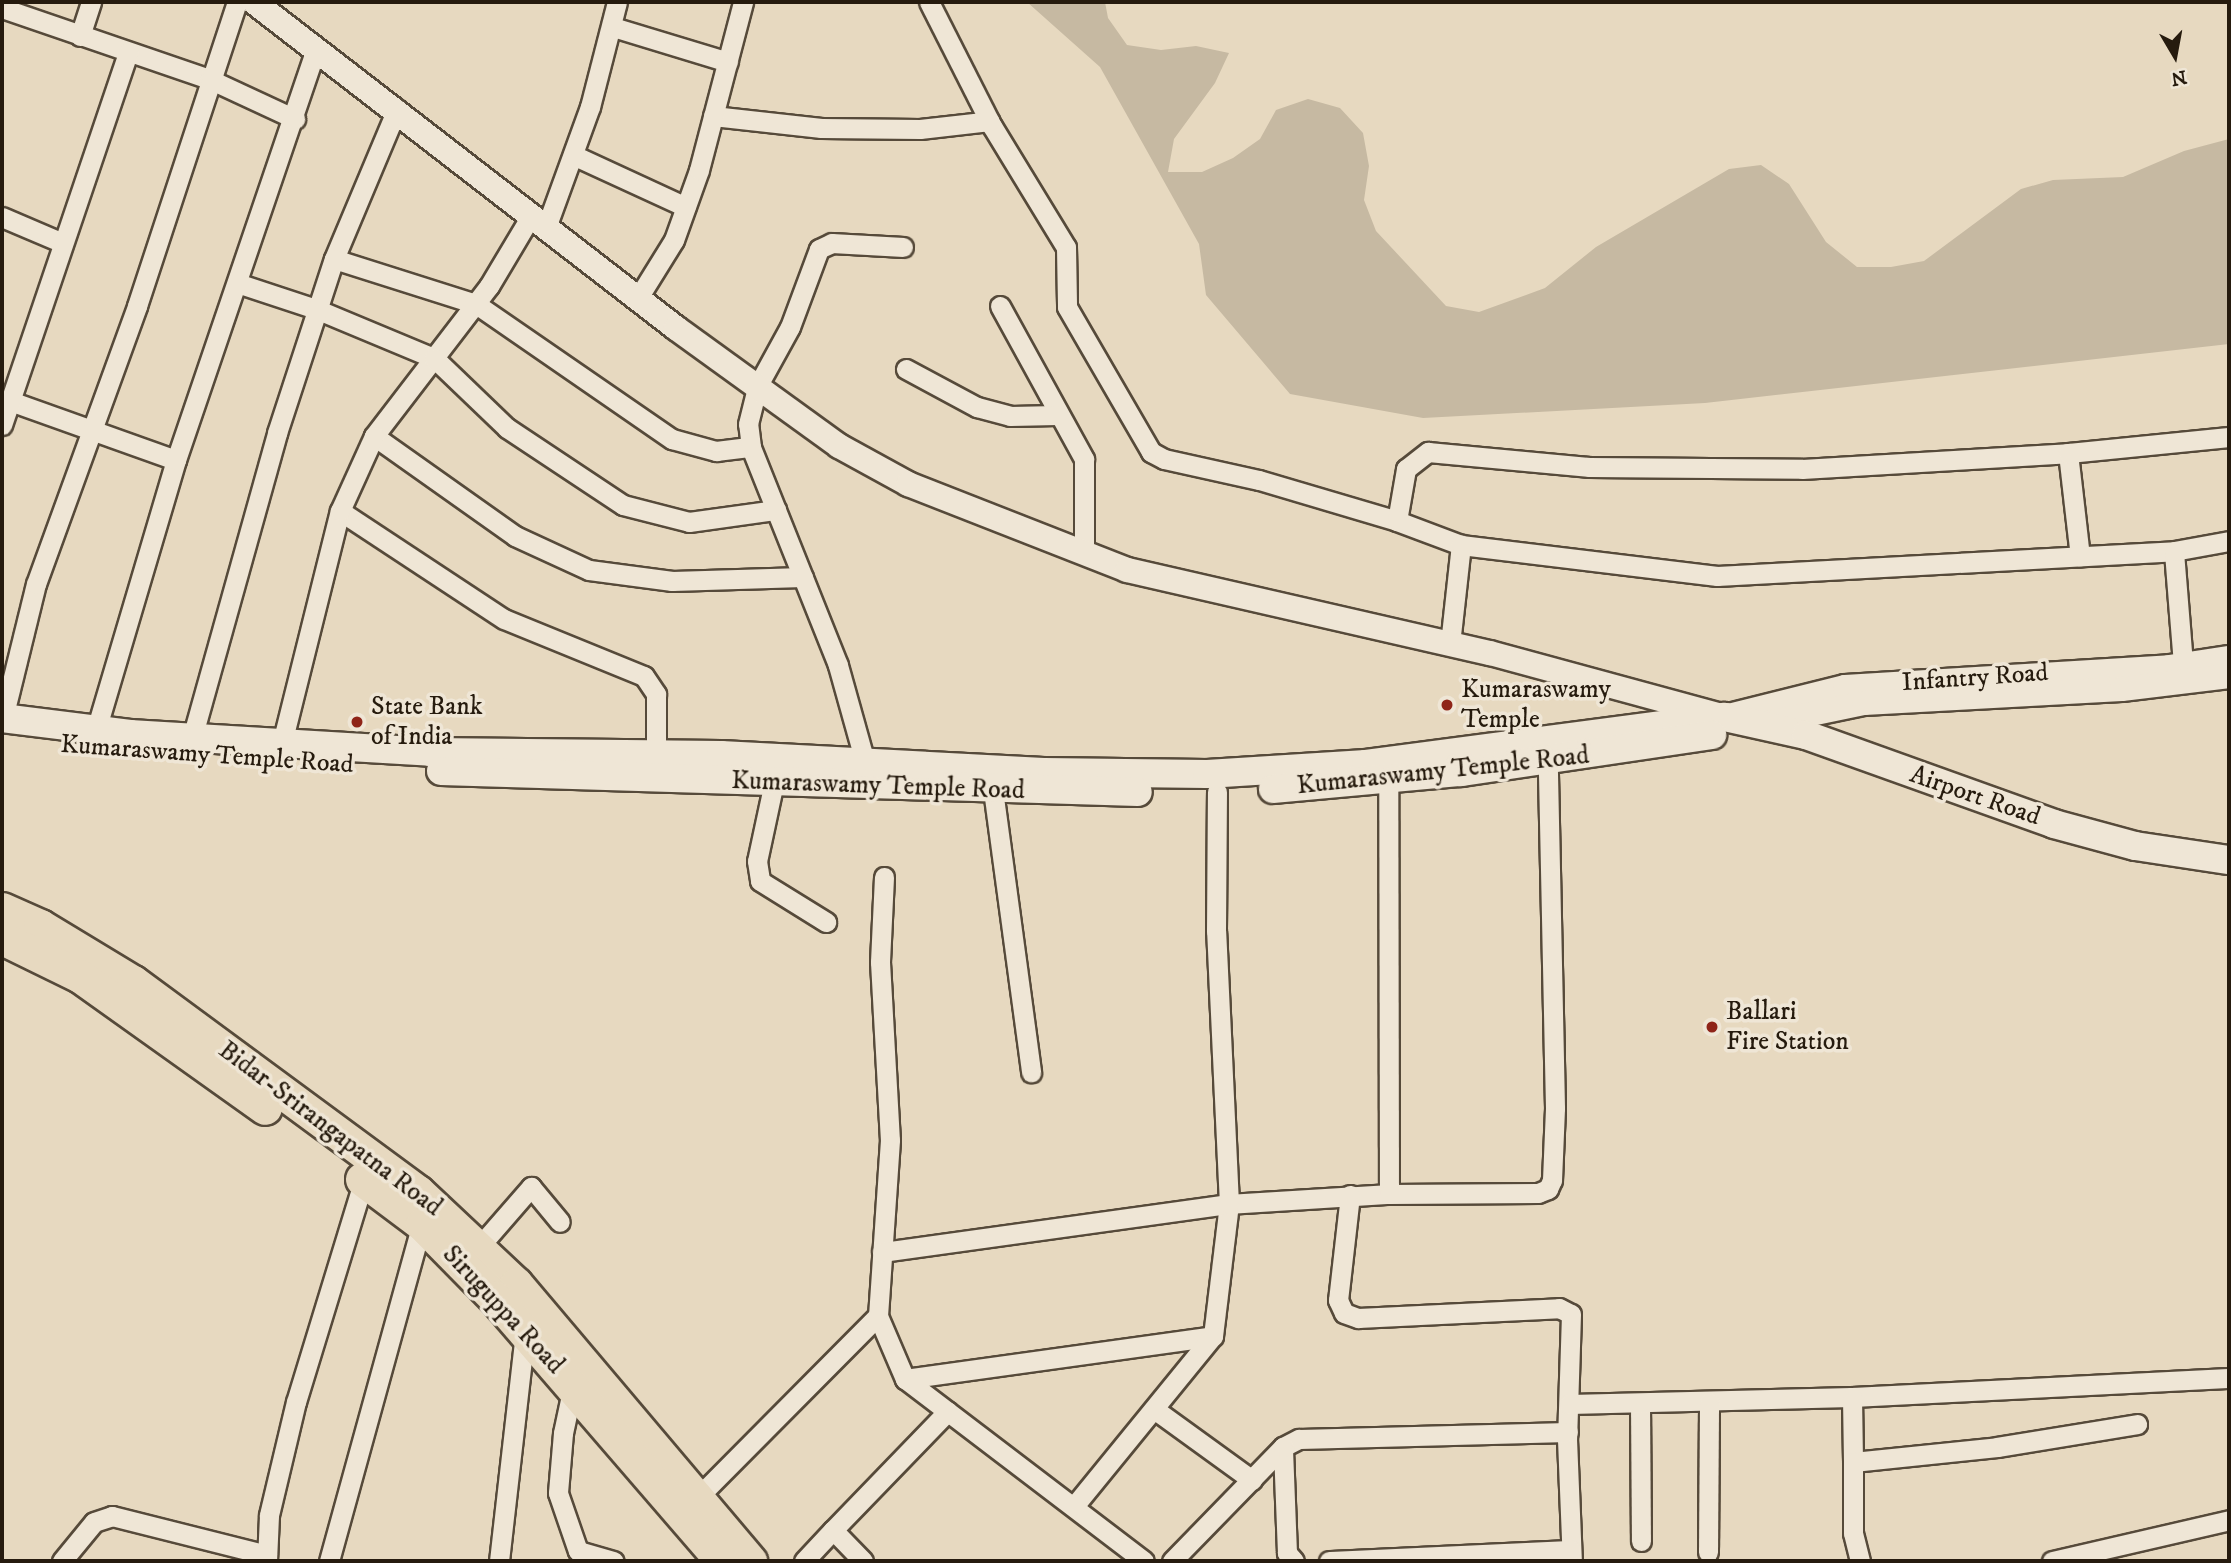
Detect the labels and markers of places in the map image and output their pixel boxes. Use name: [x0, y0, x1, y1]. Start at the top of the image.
place label: Kumaraswamy Temple: [1461, 674, 1611, 736]
place label: State Bank of India: [371, 691, 483, 752]
marker: Kumaraswamy Temple: [1439, 697, 1455, 713]
marker: State Bank of India: [349, 714, 365, 730]
place label: Ballari Fire Station: [1726, 996, 1849, 1058]
marker: Ballari Fire Station: [1704, 1019, 1720, 1035]

